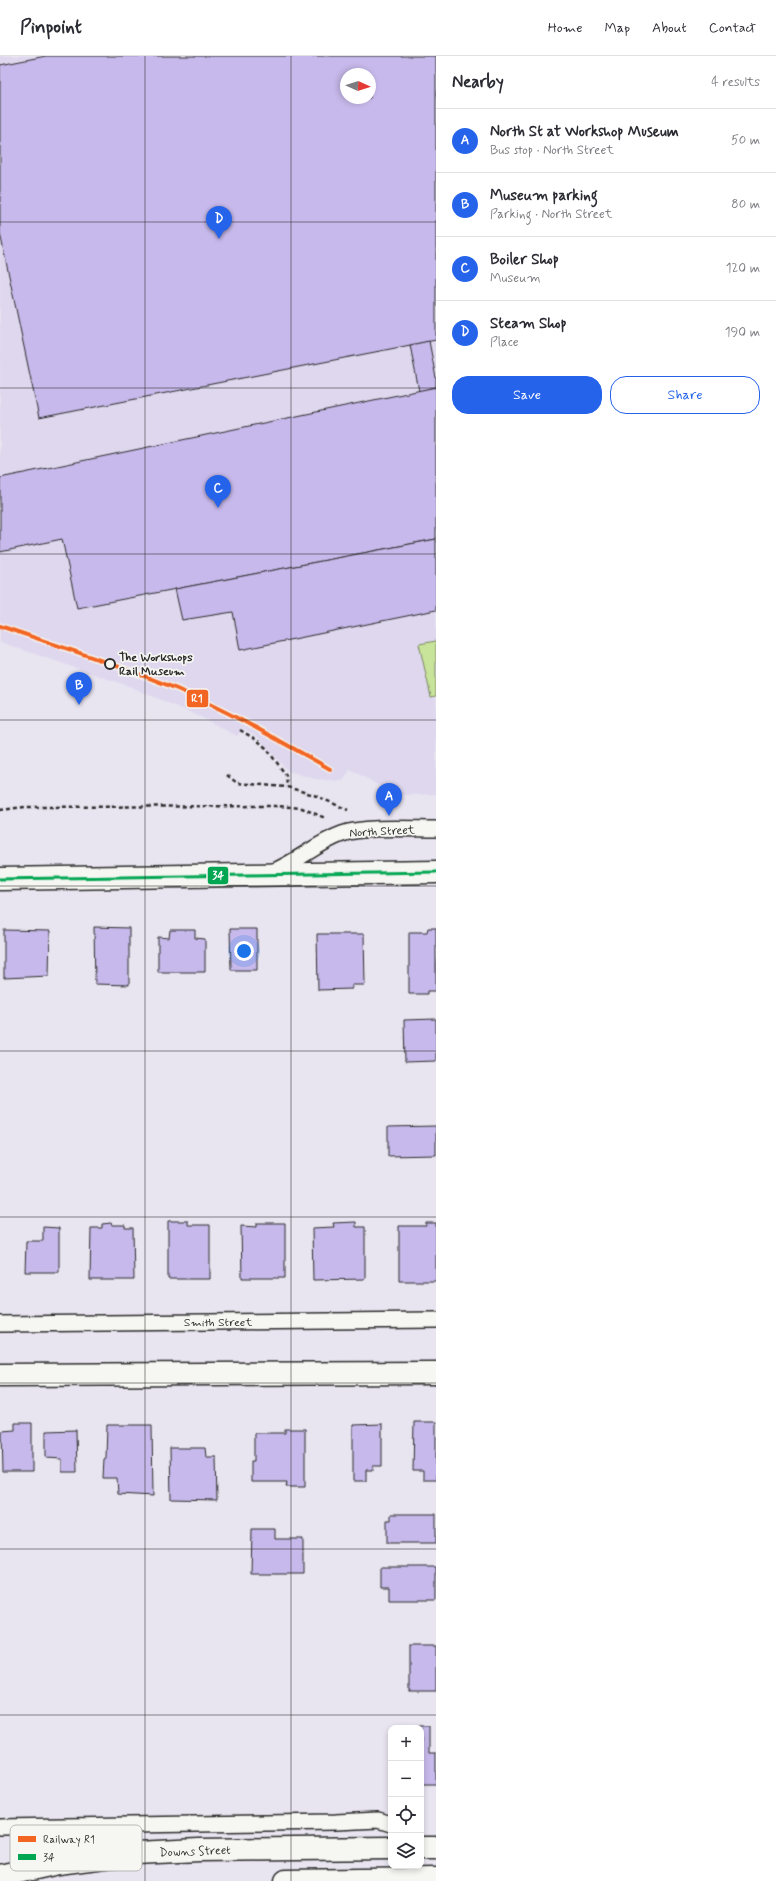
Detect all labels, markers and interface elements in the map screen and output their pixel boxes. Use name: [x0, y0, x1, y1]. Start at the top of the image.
text: Pinpoint: [20, 15, 82, 40]
text: Home: [548, 19, 582, 37]
text: Map: [604, 19, 630, 37]
text: About: [652, 19, 687, 37]
text: Contact: [709, 19, 756, 37]
north arrow: [340, 68, 376, 104]
text: Nearby: [452, 71, 504, 93]
text: 4 results: [711, 74, 760, 91]
text: North St at Workshop Museum: [490, 122, 679, 142]
text: A: [461, 132, 469, 149]
text: 50 m: [731, 132, 760, 149]
text: Bus stop · North Street: [490, 142, 614, 159]
text: Museum parking: [490, 186, 598, 206]
text: B: [461, 196, 469, 213]
text: 80 m: [731, 196, 760, 213]
pin: D: [206, 206, 232, 239]
text: Parking · North Street: [490, 206, 612, 223]
text: Boiler Shop: [490, 250, 559, 270]
text: C: [460, 260, 470, 277]
text: 120 m: [726, 260, 760, 277]
text: Museum: [490, 270, 541, 287]
text: Steam Shop: [490, 314, 566, 334]
text: D: [461, 324, 469, 341]
text: 190 m: [725, 324, 760, 341]
text: Place: [490, 334, 519, 351]
button: Save: [452, 376, 602, 414]
button: Share: [610, 376, 760, 414]
pin: C: [205, 475, 231, 508]
place label: The Workshops Rail Museum: [119, 650, 193, 680]
marker: The Workshops Rail Museum: [104, 658, 116, 670]
pin: B: [66, 672, 92, 705]
line badge: R1: [186, 689, 209, 708]
text: R1: [191, 692, 203, 706]
pin: A: [376, 783, 402, 816]
street label: North Street: [349, 822, 415, 842]
line badge: 34: [207, 866, 229, 885]
text: 34: [212, 869, 224, 883]
your location: [234, 941, 254, 961]
street label: Smith Street: [184, 1315, 252, 1331]
map controls: [388, 1725, 424, 1869]
button: +: [388, 1725, 424, 1761]
button: −: [388, 1761, 424, 1797]
button: locate: [388, 1797, 424, 1833]
legend: [10, 1825, 142, 1871]
text: Railway R1: [43, 1833, 95, 1847]
button: layers: [388, 1833, 424, 1869]
street label: Downs Street: [159, 1843, 232, 1861]
text: 34: [43, 1851, 55, 1865]

